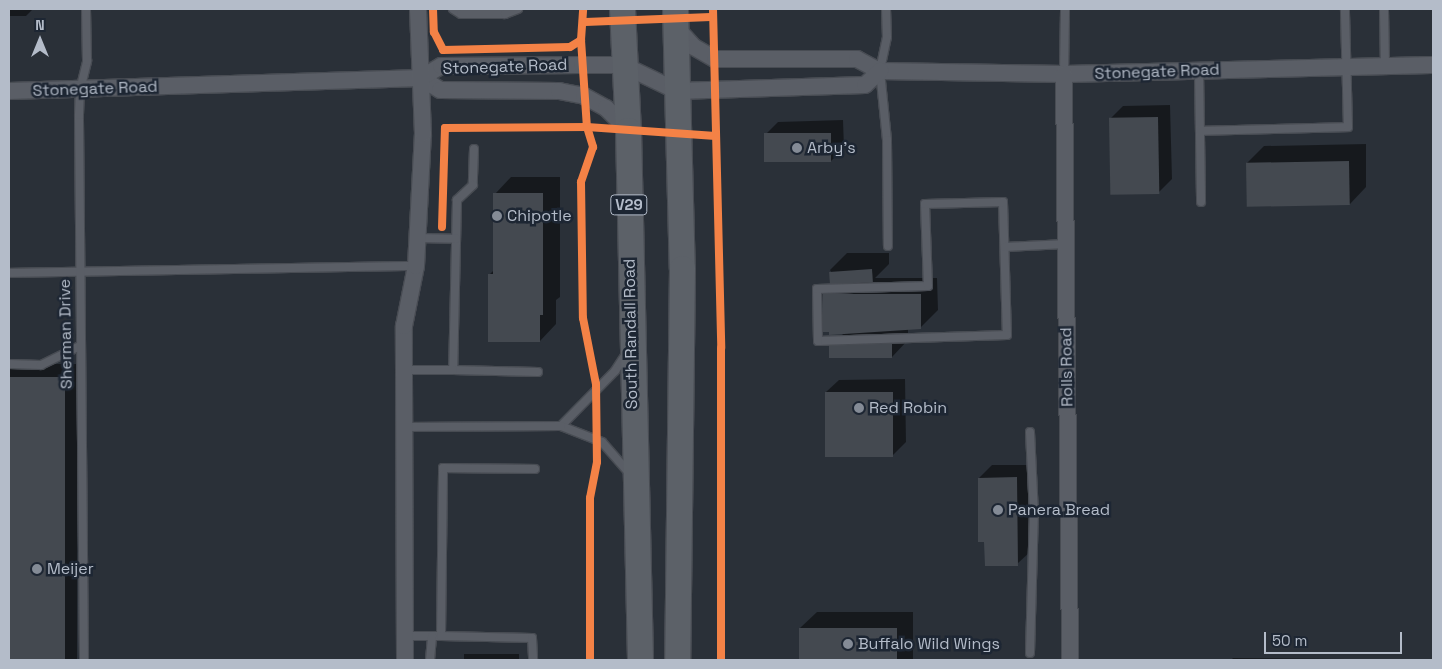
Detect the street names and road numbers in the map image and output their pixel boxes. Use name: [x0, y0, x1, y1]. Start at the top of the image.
street label: Stonegate Road: [442, 55, 568, 79]
street label: Stonegate Road: [1094, 60, 1220, 84]
street label: Stonegate Road: [32, 77, 158, 101]
road number: V29: [610, 192, 648, 218]
street label: South Randall Road: [620, 259, 642, 409]
street label: Sherman Drive: [55, 279, 77, 389]
street label: Rolls Road: [1057, 327, 1077, 407]

